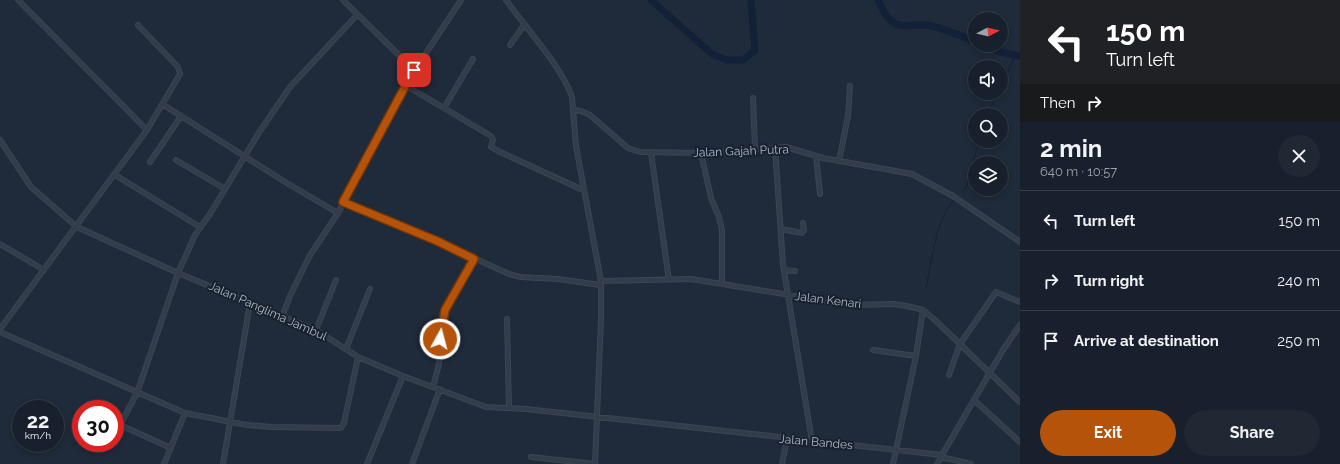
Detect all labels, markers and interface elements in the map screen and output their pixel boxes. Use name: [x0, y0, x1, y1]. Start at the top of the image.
north arrow: [968, 12, 1008, 52]
map controls: [968, 12, 1008, 196]
text: 150 m: [1106, 15, 1185, 48]
icon: left: [1040, 16, 1092, 68]
text: Turn left: [1106, 49, 1175, 70]
pin: [397, 53, 431, 87]
icon: arrive: [403, 59, 425, 81]
button: sound: [968, 60, 1008, 100]
icon: right: [1083, 92, 1105, 114]
text: Then: [1040, 94, 1075, 112]
button: search: [968, 108, 1008, 148]
text: 2 min: [1040, 134, 1102, 163]
button: close: [1278, 135, 1320, 177]
street label: Jalan Gajah Putra: [693, 142, 789, 160]
button: layers: [968, 156, 1008, 196]
text: 640 m · 10:57: [1040, 164, 1117, 179]
icon: left: [1040, 210, 1062, 232]
text: Turn left: [1074, 212, 1135, 230]
text: 150 m: [1279, 212, 1320, 230]
icon: right: [1040, 270, 1062, 292]
text: Turn right: [1074, 272, 1144, 290]
text: 240 m: [1277, 272, 1320, 290]
street label: Jalan Panglima Jambul: [207, 279, 330, 344]
street label: Jalan Kenari: [794, 289, 862, 311]
position arrow: [419, 318, 461, 360]
icon: arrive: [1040, 330, 1062, 352]
text: Arrive at destination: [1074, 332, 1219, 350]
text: 250 m: [1277, 332, 1320, 350]
speed limit sign: 30: [72, 400, 124, 452]
text: 22: [27, 409, 49, 433]
button: Exit: [1040, 410, 1176, 456]
button: Share: [1184, 410, 1320, 456]
text: km/h: [25, 430, 51, 441]
street label: Jalan Bandes: [779, 432, 854, 452]

